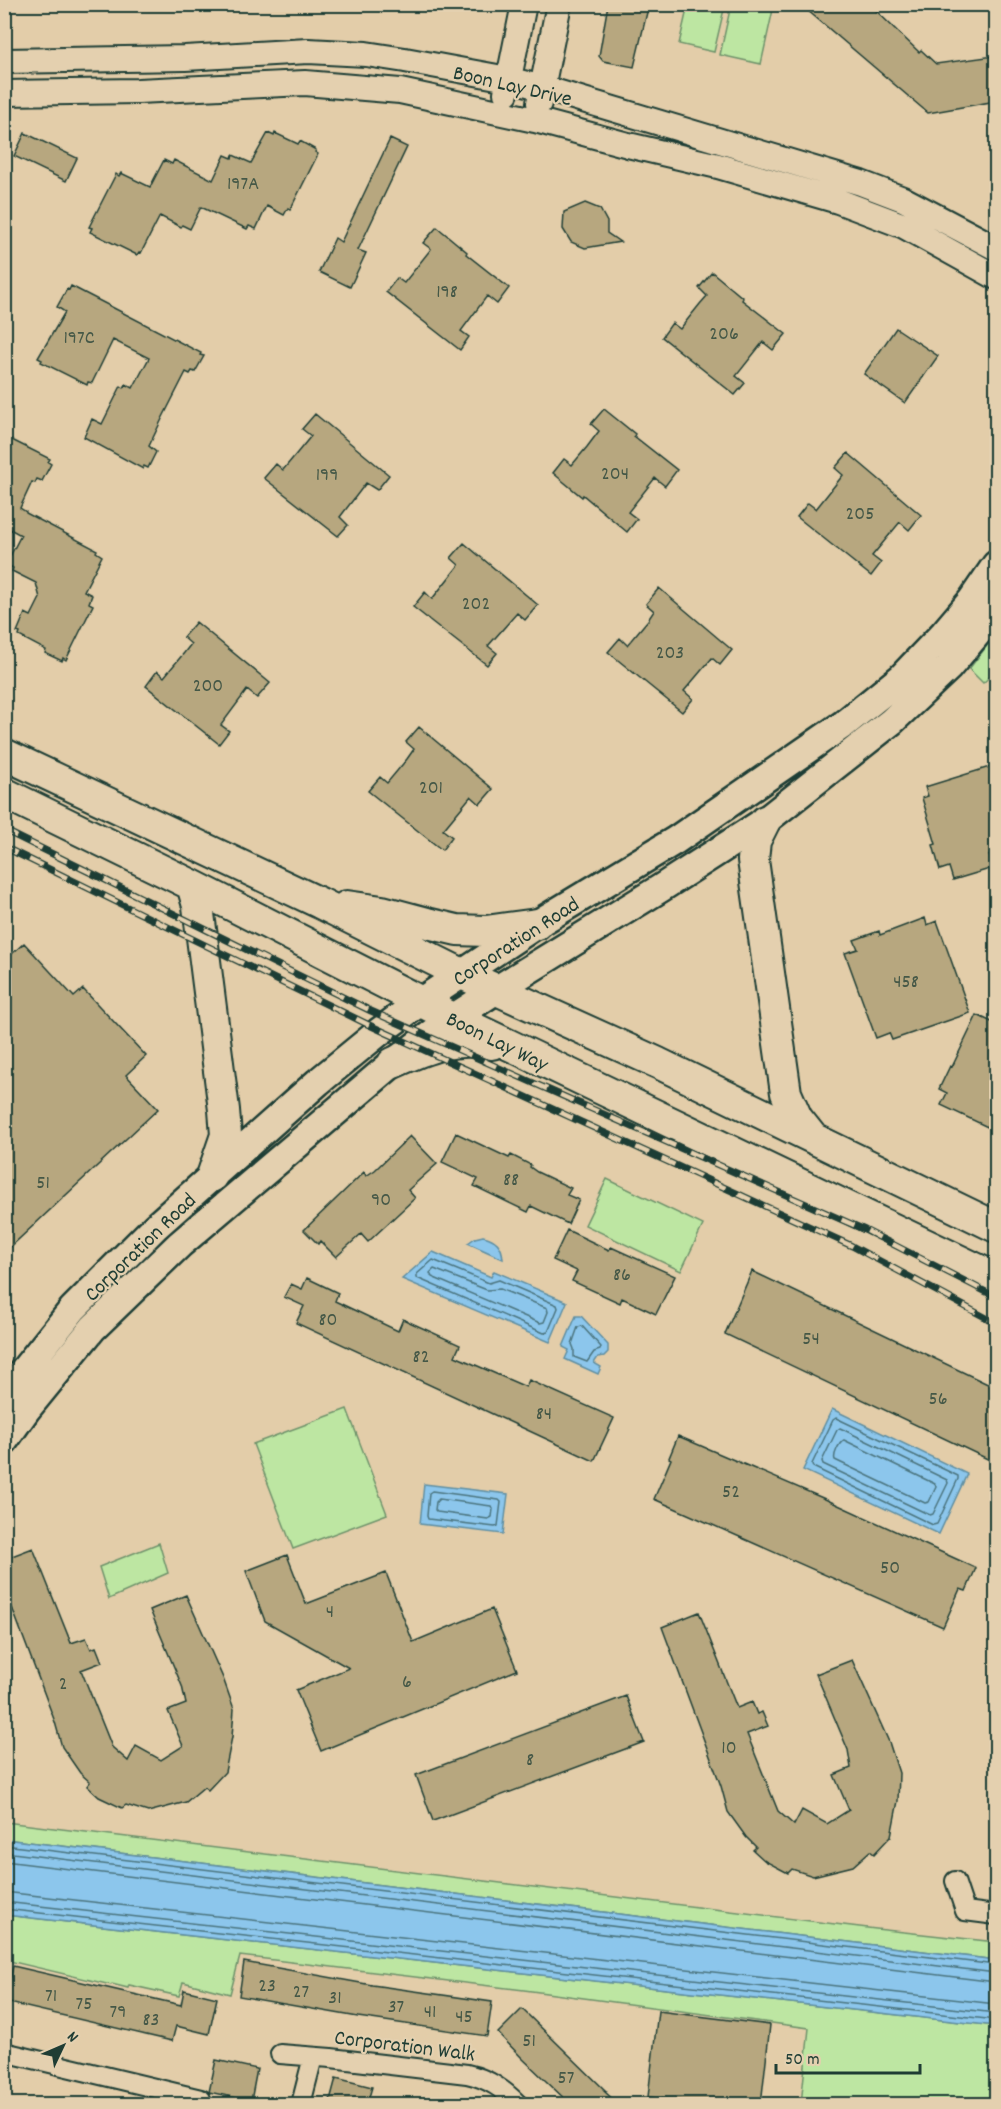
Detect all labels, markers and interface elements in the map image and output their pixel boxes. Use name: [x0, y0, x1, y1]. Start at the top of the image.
street label: Boon Lay Drive: [450, 59, 575, 116]
house number: 197A: [227, 171, 259, 199]
house number: 198: [436, 279, 458, 307]
house number: 206: [709, 321, 739, 349]
house number: 197C: [63, 325, 95, 353]
house number: 204: [601, 461, 629, 489]
house number: 199: [316, 462, 338, 490]
house number: 205: [846, 501, 874, 529]
house number: 202: [462, 591, 490, 619]
house number: 203: [656, 640, 684, 668]
house number: 200: [193, 673, 223, 701]
house number: 201: [419, 775, 443, 803]
street label: Corporation Road: [447, 890, 586, 996]
house number: 458: [893, 969, 919, 997]
street label: Boon Lay Way: [440, 1005, 554, 1082]
house number: 88: [503, 1167, 519, 1195]
house number: 51: [36, 1170, 50, 1198]
street label: Corporation Road: [78, 1187, 205, 1310]
house number: 90: [371, 1187, 391, 1215]
house number: 86: [613, 1262, 631, 1290]
house number: 80: [319, 1307, 337, 1335]
house number: 54: [802, 1326, 820, 1354]
house number: 82: [413, 1344, 429, 1372]
house number: 56: [928, 1386, 948, 1414]
house number: 84: [536, 1401, 552, 1429]
house number: 52: [722, 1479, 740, 1507]
house number: 50: [880, 1555, 900, 1583]
house number: 4: [326, 1599, 334, 1627]
house number: 6: [402, 1669, 412, 1697]
house number: 2: [59, 1671, 67, 1699]
house number: 10: [721, 1735, 737, 1763]
house number: 8: [526, 1747, 534, 1775]
house number: 23: [258, 1973, 276, 2001]
house number: 27: [293, 1979, 309, 2007]
house number: 71: [45, 1983, 57, 2011]
house number: 31: [328, 1985, 342, 2013]
house number: 75: [76, 1991, 92, 2019]
house number: 37: [388, 1994, 404, 2022]
house number: 79: [110, 1999, 126, 2027]
house number: 41: [424, 1999, 436, 2027]
house number: 45: [455, 2004, 473, 2032]
house number: 83: [143, 2007, 159, 2035]
north arrow: [33, 2016, 93, 2076]
street label: Corporation Walk: [332, 2023, 477, 2071]
text: N: [61, 2026, 83, 2048]
house number: 51: [522, 2028, 536, 2056]
scale bar: [776, 2037, 920, 2075]
text: 50 m: [785, 2048, 820, 2073]
house number: 57: [558, 2065, 574, 2093]

